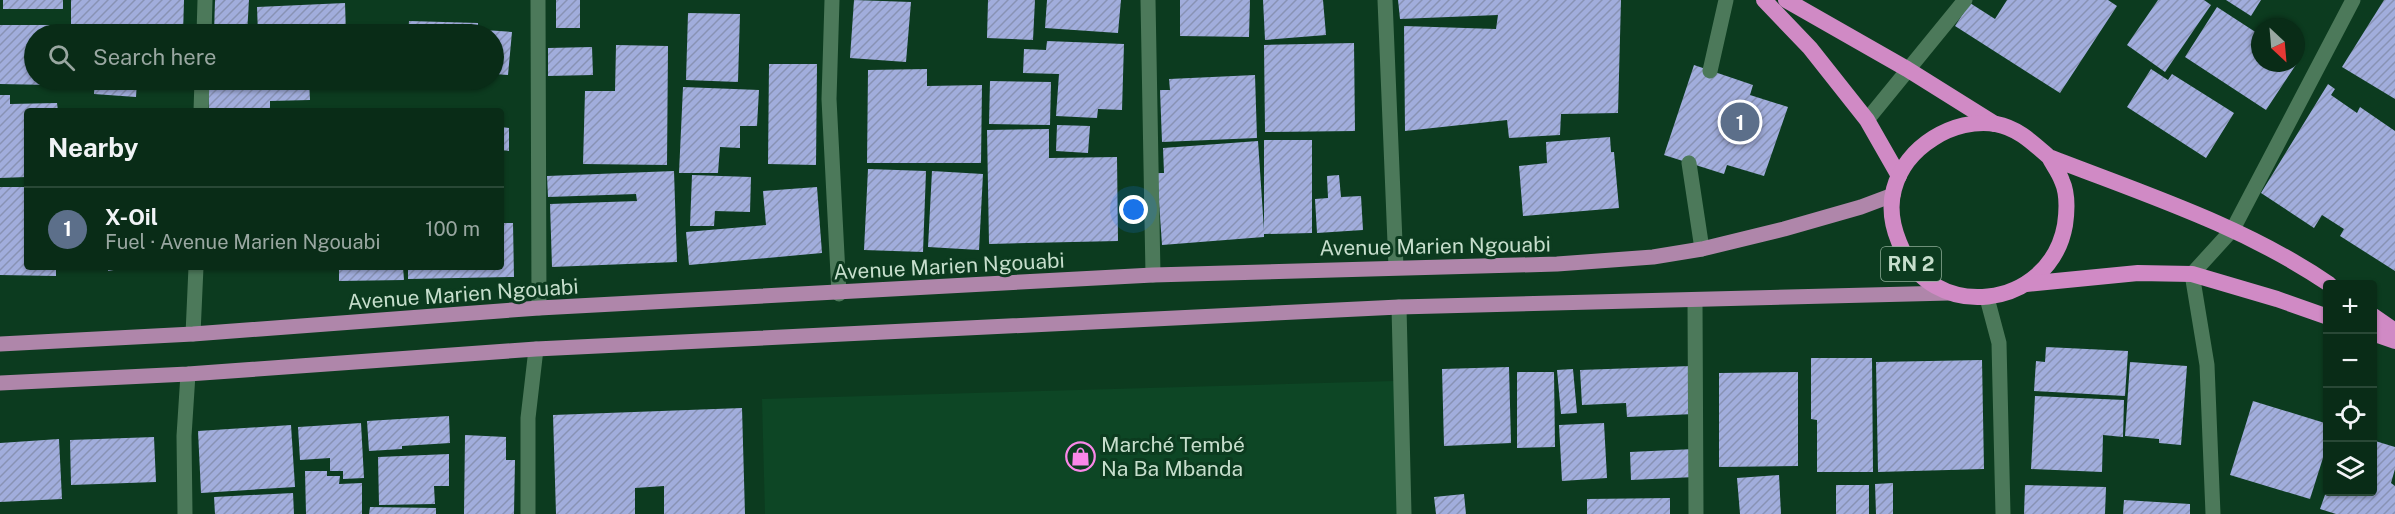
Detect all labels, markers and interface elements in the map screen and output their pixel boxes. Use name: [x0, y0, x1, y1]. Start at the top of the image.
north arrow: [2251, 18, 2305, 72]
search box: [24, 24, 504, 90]
icon: search: [45, 41, 78, 74]
text: Search here: [93, 44, 217, 70]
pin: 1: [1720, 100, 1760, 144]
text: Nearby: [48, 132, 138, 163]
your location: [1119, 195, 1148, 224]
text: X-Oil: [105, 204, 158, 230]
text: 1: [63, 217, 72, 241]
text: 100 m: [425, 217, 480, 241]
text: Fuel · Avenue Marien Ngouabi: [105, 230, 380, 254]
street label: Avenue Marien Ngouabi: [1319, 231, 1551, 261]
street label: Avenue Marien Ngouabi: [833, 247, 1065, 285]
road number: RN 2: [1881, 247, 1941, 281]
street label: Avenue Marien Ngouabi: [347, 273, 579, 315]
map controls: [2323, 280, 2377, 496]
button: +: [2323, 280, 2377, 334]
button: −: [2323, 334, 2377, 388]
button: locate: [2323, 388, 2377, 442]
place label: Marché Tembé Na Ba Mbanda: [1101, 432, 1245, 481]
shop icon: Marché Tembé Na Ba Mbanda: [1064, 440, 1096, 472]
button: layers: [2323, 442, 2377, 496]

